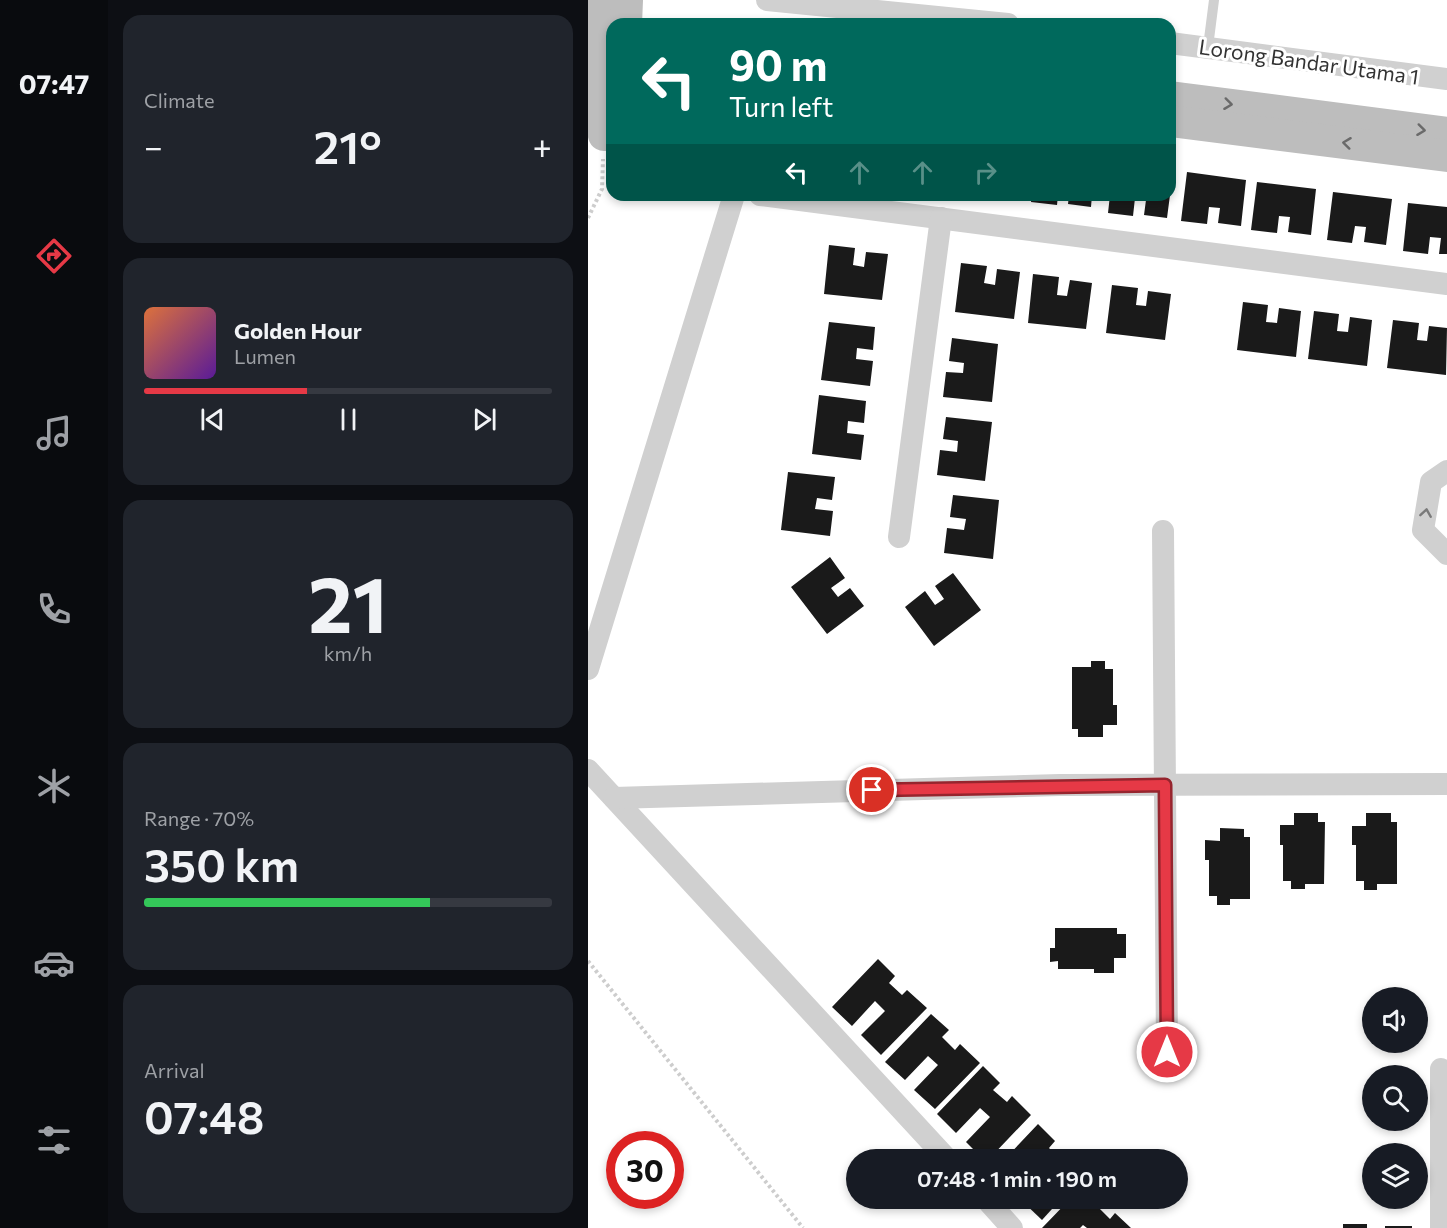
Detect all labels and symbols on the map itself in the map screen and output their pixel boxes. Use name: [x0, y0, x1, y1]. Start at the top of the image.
street label: Lorong Bandar Utama 1: [1197, 33, 1421, 89]
one-way arrow: [1223, 98, 1233, 110]
one-way arrow: [1417, 123, 1426, 135]
one-way arrow: [1343, 137, 1352, 150]
one-way arrow: [1419, 509, 1431, 518]
pin: [846, 764, 897, 815]
position arrow: [1135, 1020, 1199, 1084]
speed limit sign: 30: [606, 1131, 684, 1209]

